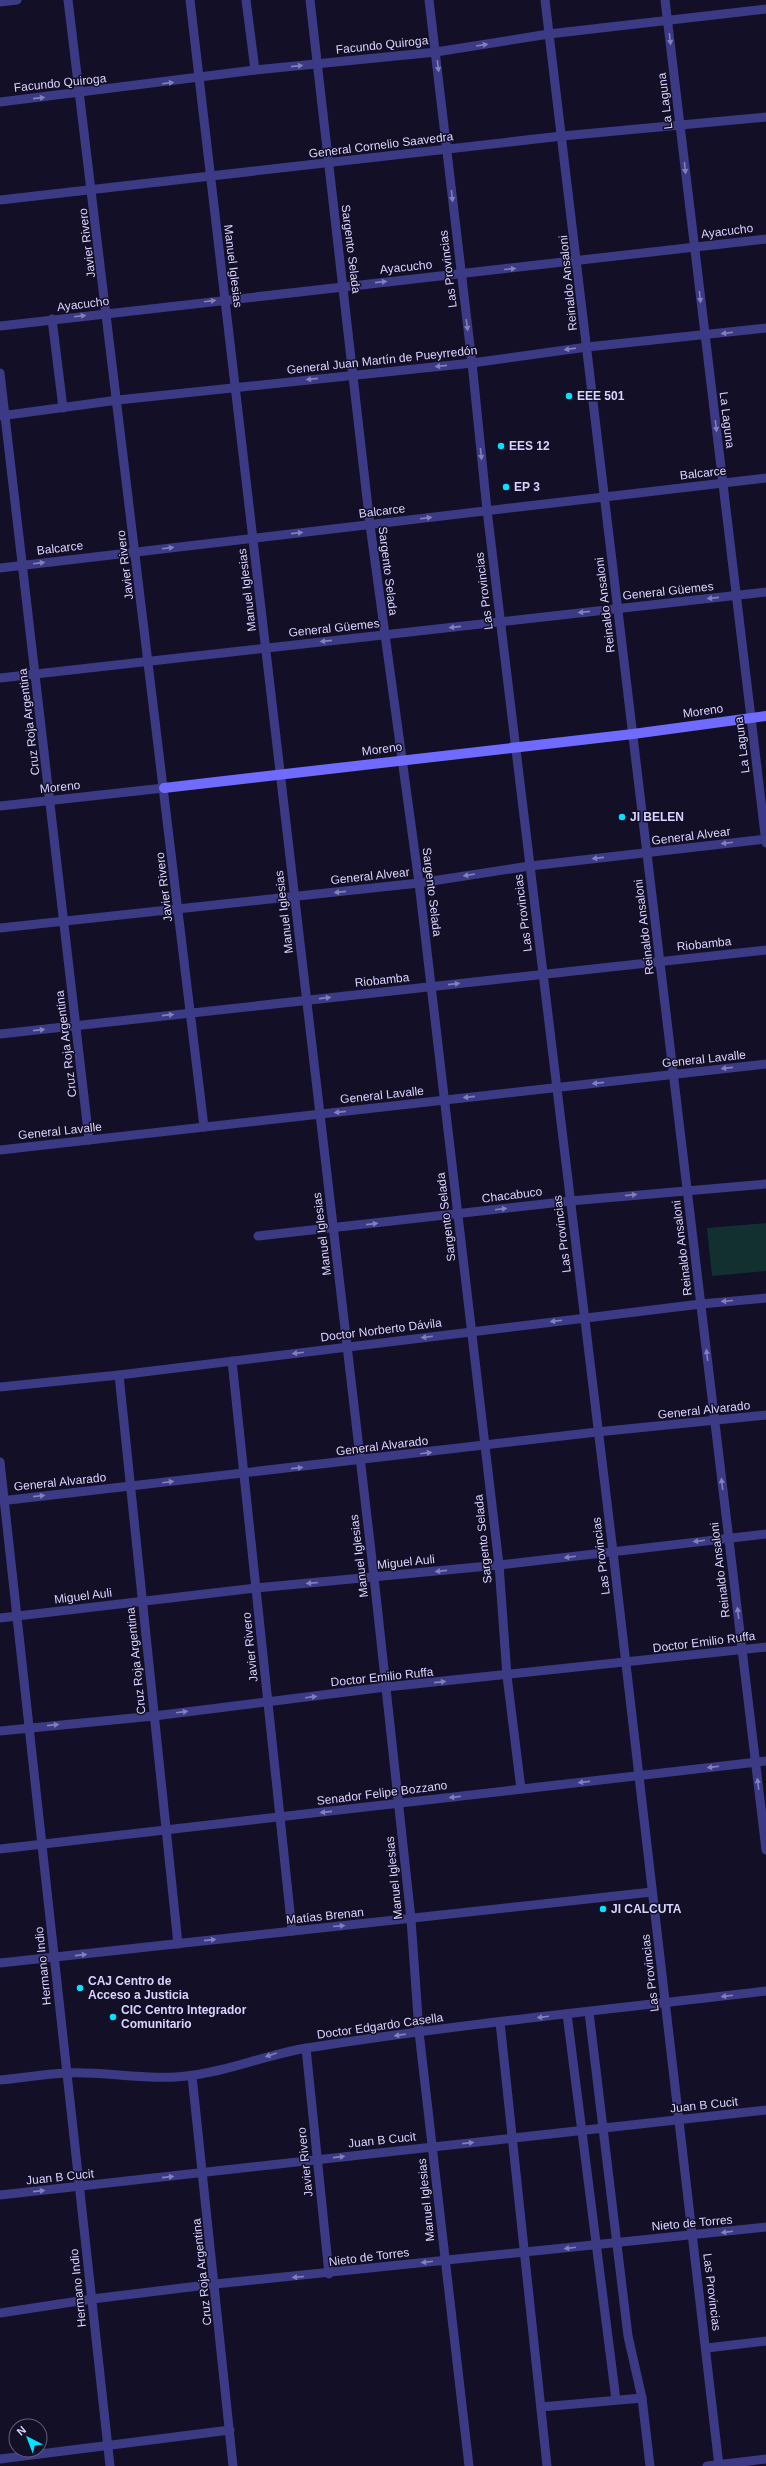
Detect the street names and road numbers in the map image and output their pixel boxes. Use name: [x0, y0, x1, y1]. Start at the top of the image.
street label: Facundo Quiroga: [335, 33, 429, 57]
street label: Facundo Quiroga: [13, 71, 107, 95]
street label: La Laguna: [655, 72, 675, 130]
street label: General Cornelio Saavedra: [308, 129, 454, 161]
street label: Sargento Selada: [339, 204, 363, 295]
street label: Javier Rivero: [76, 207, 98, 279]
street label: Ayacucho: [700, 221, 754, 241]
street label: Manuel Iglesias: [221, 224, 245, 308]
street label: Las Provincias: [436, 229, 460, 309]
street label: Reinaldo Ansaloni: [556, 234, 580, 332]
street label: Ayacucho: [379, 257, 433, 277]
street label: Ayacucho: [56, 294, 110, 314]
street label: General Juan Martín de Pueyrredón: [286, 343, 478, 377]
street label: La Laguna: [717, 391, 737, 449]
street label: Balcarce: [679, 464, 727, 482]
street label: Balcarce: [358, 501, 406, 521]
street label: Sargento Selada: [376, 526, 400, 617]
street label: Javier Rivero: [114, 529, 136, 601]
street label: Balcarce: [36, 538, 84, 558]
street label: Manuel Iglesias: [235, 548, 259, 632]
street label: Las Provincias: [472, 551, 496, 631]
street label: Reinaldo Ansaloni: [592, 556, 618, 654]
street label: General Güemes: [622, 579, 714, 603]
street label: General Güemes: [288, 616, 380, 640]
street label: Cruz Roja Argentina: [15, 668, 42, 776]
street label: Moreno: [682, 701, 724, 721]
street label: La Laguna: [732, 716, 752, 774]
street label: Moreno: [361, 740, 403, 758]
street label: Moreno: [39, 778, 81, 796]
street label: General Alvear: [651, 824, 731, 848]
street label: Sargento Selada: [420, 847, 444, 938]
street label: Javier Rivero: [153, 851, 175, 923]
street label: General Alvear: [330, 865, 410, 887]
street label: Manuel Iglesias: [272, 870, 296, 954]
street label: Las Provincias: [511, 873, 535, 953]
street label: Reinaldo Ansaloni: [631, 878, 657, 976]
street label: Riobamba: [676, 934, 732, 954]
street label: Riobamba: [354, 970, 410, 990]
street label: Cruz Roja Argentina: [52, 990, 79, 1098]
street label: General Lavalle: [661, 1048, 747, 1070]
street label: General Lavalle: [339, 1084, 425, 1106]
street label: General Lavalle: [17, 1120, 103, 1142]
street label: Sargento Selada: [434, 1171, 458, 1262]
street label: Chacabuco: [481, 1184, 543, 1206]
street label: Manuel Iglesias: [310, 1192, 334, 1276]
street label: Las Provincias: [550, 1194, 574, 1274]
street label: Reinaldo Ansaloni: [669, 1199, 695, 1297]
street label: Doctor Norberto Dávila: [320, 1316, 443, 1344]
street label: General Alvarado: [657, 1398, 751, 1422]
street label: General Alvarado: [335, 1433, 429, 1459]
street label: General Alvarado: [13, 1470, 107, 1494]
street label: Sargento Selada: [471, 1493, 495, 1584]
street label: Manuel Iglesias: [347, 1514, 371, 1598]
street label: Las Provincias: [589, 1516, 613, 1596]
street label: Reinaldo Ansaloni: [707, 1521, 733, 1619]
street label: Miguel Auli: [376, 1552, 436, 1572]
street label: Miguel Auli: [53, 1586, 113, 1606]
street label: Cruz Roja Argentina: [123, 1607, 149, 1715]
street label: Javier Rivero: [239, 1611, 261, 1683]
street label: Doctor Emilio Ruffa: [652, 1629, 756, 1655]
street label: Doctor Emilio Ruffa: [330, 1665, 434, 1689]
street label: Senador Felipe Bozzano: [316, 1778, 448, 1808]
street label: Manuel Iglesias: [383, 1836, 405, 1920]
street label: Matías Brenan: [285, 1905, 365, 1927]
street label: Hermano Indio: [32, 1926, 54, 2006]
street label: Las Provincias: [638, 1933, 662, 2013]
street label: Doctor Edgardo Casella: [316, 2010, 444, 2042]
street label: Juan B Cucit: [669, 2094, 739, 2116]
street label: Javier Rivero: [294, 2126, 316, 2198]
street label: Juan B Cucit: [347, 2129, 417, 2151]
street label: Manuel Iglesias: [415, 2158, 437, 2242]
street label: Juan B Cucit: [25, 2166, 95, 2188]
street label: Nieto de Torres: [651, 2212, 733, 2234]
street label: Cruz Roja Argentina: [189, 2218, 215, 2326]
street label: Nieto de Torres: [328, 2245, 410, 2269]
street label: Hermano Indio: [67, 2248, 89, 2328]
street label: Las Provincias: [700, 2252, 724, 2332]

